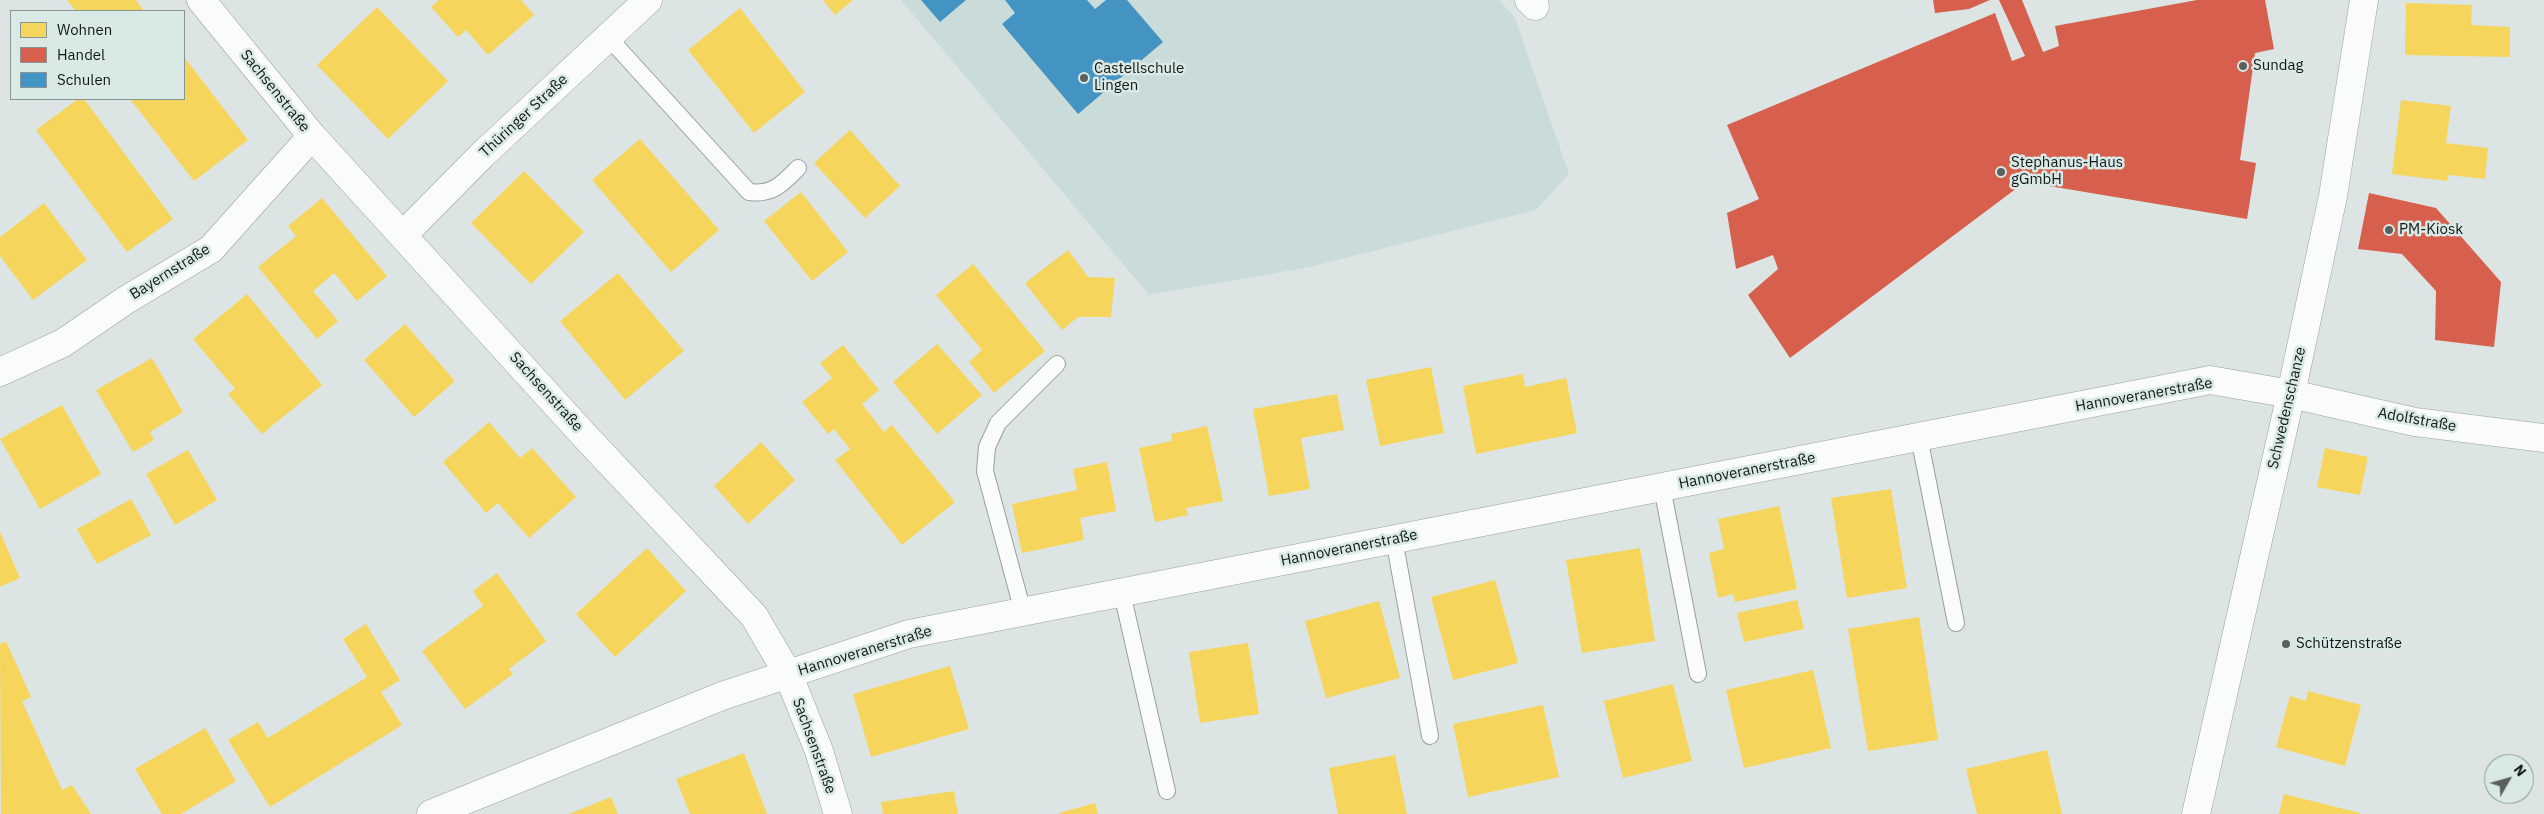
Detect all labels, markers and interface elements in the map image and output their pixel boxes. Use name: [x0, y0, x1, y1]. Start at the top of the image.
legend: [10, 10, 185, 100]
text: Wohnen: [57, 20, 112, 39]
text: Handel: [57, 45, 105, 64]
street label: Sachsenstraße: [236, 46, 314, 136]
place label: Sundag: [2253, 57, 2303, 75]
place label: Castellschule Lingen: [1094, 60, 1184, 95]
marker: Sundag: [2237, 60, 2249, 72]
text: Schulen: [57, 70, 111, 89]
street label: Thüringer Straße: [476, 71, 572, 161]
marker: Castellschule Lingen: [1078, 72, 1090, 84]
place label: Stephanus-Haus gGmbH: [2011, 154, 2123, 189]
marker: Stephanus-Haus gGmbH: [1995, 166, 2007, 178]
place label: PM-Kiosk: [2399, 221, 2463, 239]
marker: PM-Kiosk: [2383, 224, 2395, 236]
street label: Bayernstraße: [127, 240, 213, 304]
street label: Schwedenschanze: [2264, 345, 2310, 471]
street label: Sachsenstraße: [506, 349, 586, 435]
street label: Hannoveranerstraße: [2074, 374, 2214, 416]
street label: Adolfstraße: [2376, 404, 2458, 436]
street label: Hannoveranerstraße: [1677, 449, 1817, 493]
street label: Hannoveranerstraße: [1279, 526, 1419, 570]
street label: Hannoveranerstraße: [796, 622, 934, 680]
place label: Schützenstraße: [2296, 635, 2402, 653]
marker: Schützenstraße: [2280, 638, 2292, 650]
street label: Sachsenstraße: [788, 696, 840, 796]
north arrow: [2484, 754, 2534, 804]
text: N: [2510, 761, 2530, 780]

